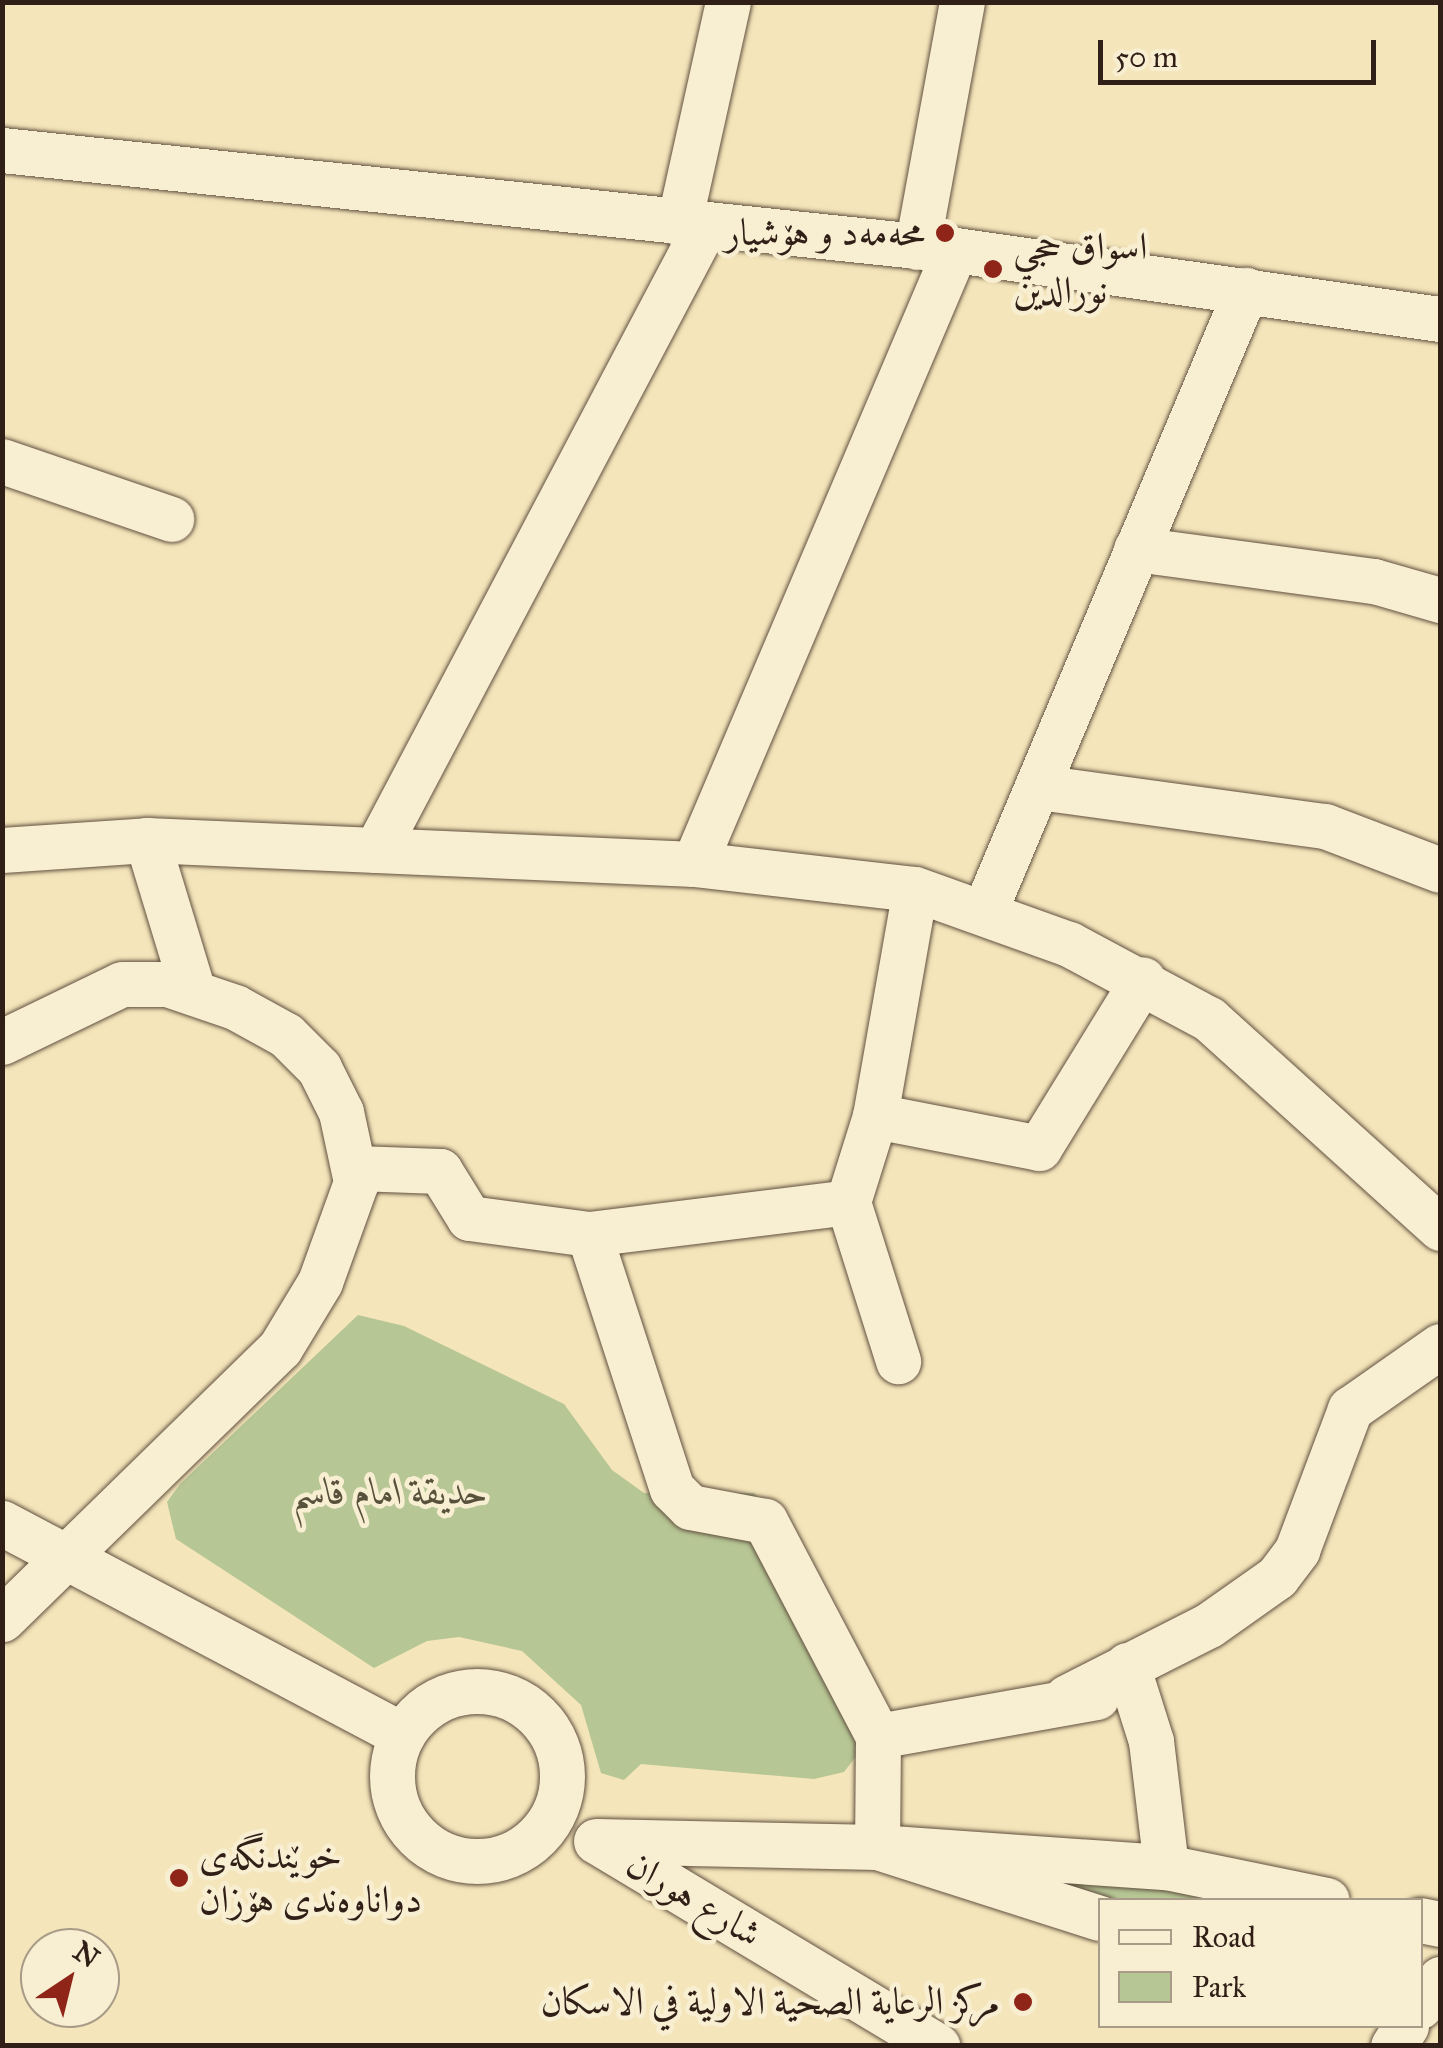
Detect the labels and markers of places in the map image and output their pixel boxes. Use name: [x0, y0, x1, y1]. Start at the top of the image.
place label: محەمەد و هۆشیار: [725, 210, 925, 256]
marker: محەمەد و هۆشیار: [934, 222, 956, 244]
place label: اسواق حجي نورالدين: [1013, 224, 1148, 314]
marker: اسواق حجي نورالدين: [982, 258, 1004, 280]
place label: خوێندنگەی دواناوەندی هۆزان: [199, 1833, 422, 1922]
marker: خوێندنگەی دواناوەندی هۆزان: [168, 1867, 190, 1889]
place label: مركز الرعاية الصحية الاولية في الاسكان: [540, 1979, 1000, 2025]
marker: مركز الرعاية الصحية الاولية في الاسكان: [1010, 1989, 1036, 2015]

